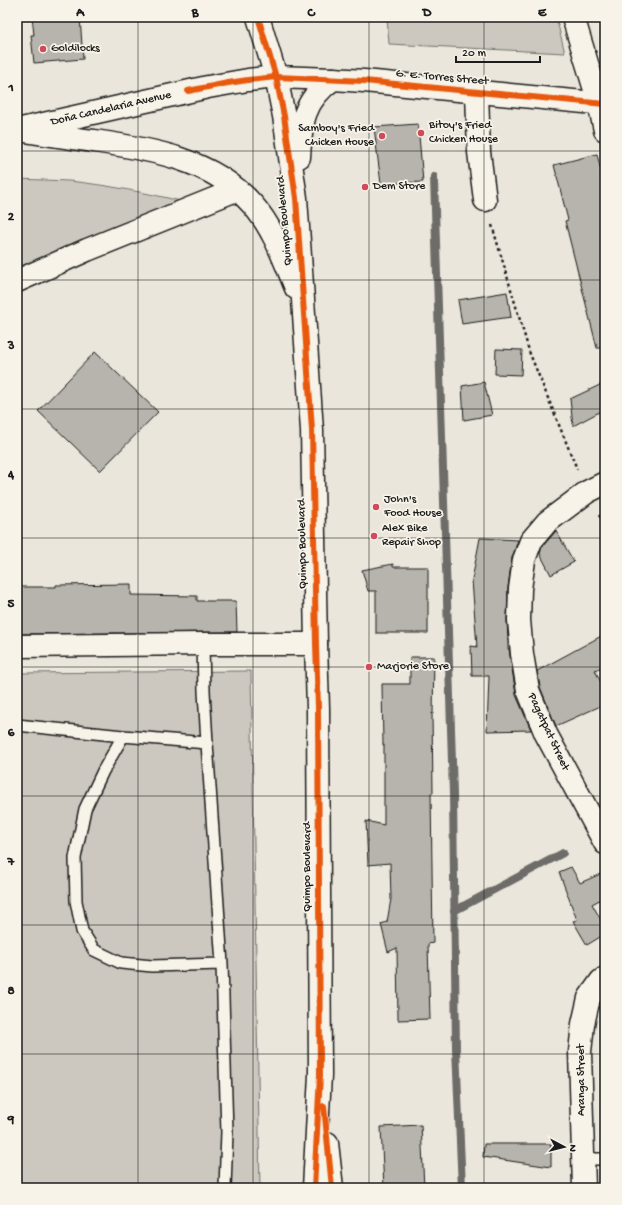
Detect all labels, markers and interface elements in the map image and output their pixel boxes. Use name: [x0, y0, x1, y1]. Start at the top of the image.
text: A: [75, 6, 85, 21]
text: B: [191, 6, 200, 21]
text: C: [306, 6, 316, 21]
text: D: [422, 6, 432, 21]
text: E: [538, 6, 547, 21]
scale bar: [456, 38, 540, 64]
place label: Goldilocks: [51, 42, 100, 56]
marker: Goldilocks: [38, 44, 48, 54]
text: 20 m: [462, 47, 487, 61]
street label: G. E. Torres Street: [395, 67, 490, 89]
text: 1: [7, 81, 14, 96]
street label: Doña Candelaria Avenue: [48, 88, 173, 130]
place label: Bitoy's Fried Chicken House: [428, 119, 499, 147]
place label: Samboy's Fried Chicken House: [298, 122, 375, 150]
marker: Bitoy's Fried Chicken House: [416, 128, 426, 138]
marker: Samboy's Fried Chicken House: [377, 131, 387, 141]
street label: Quimpo Boulevard: [274, 175, 296, 266]
place label: Dem Store: [372, 180, 426, 194]
marker: Dem Store: [360, 182, 370, 192]
text: 2: [8, 210, 15, 225]
text: 3: [7, 339, 15, 354]
text: 4: [7, 468, 15, 483]
place label: John's Food House: [383, 493, 443, 521]
street label: Quimpo Boulevard: [295, 498, 311, 589]
marker: John's Food House: [371, 502, 381, 512]
place label: Alex Bike Repair Shop: [382, 522, 441, 550]
marker: Alex Bike Repair Shop: [369, 531, 379, 541]
text: 5: [8, 597, 15, 612]
place label: Marjorie Store: [377, 660, 450, 674]
marker: Marjorie Store: [364, 662, 374, 672]
street label: Pagatpat Street: [523, 690, 573, 774]
text: 6: [8, 726, 15, 741]
street label: Quimpo Boulevard: [301, 821, 315, 912]
text: 7: [7, 855, 16, 870]
text: 8: [7, 984, 15, 999]
street label: Aranga Street: [575, 1043, 589, 1116]
text: 9: [7, 1113, 15, 1128]
north arrow: [544, 1127, 584, 1167]
text: N: [566, 1144, 578, 1152]

